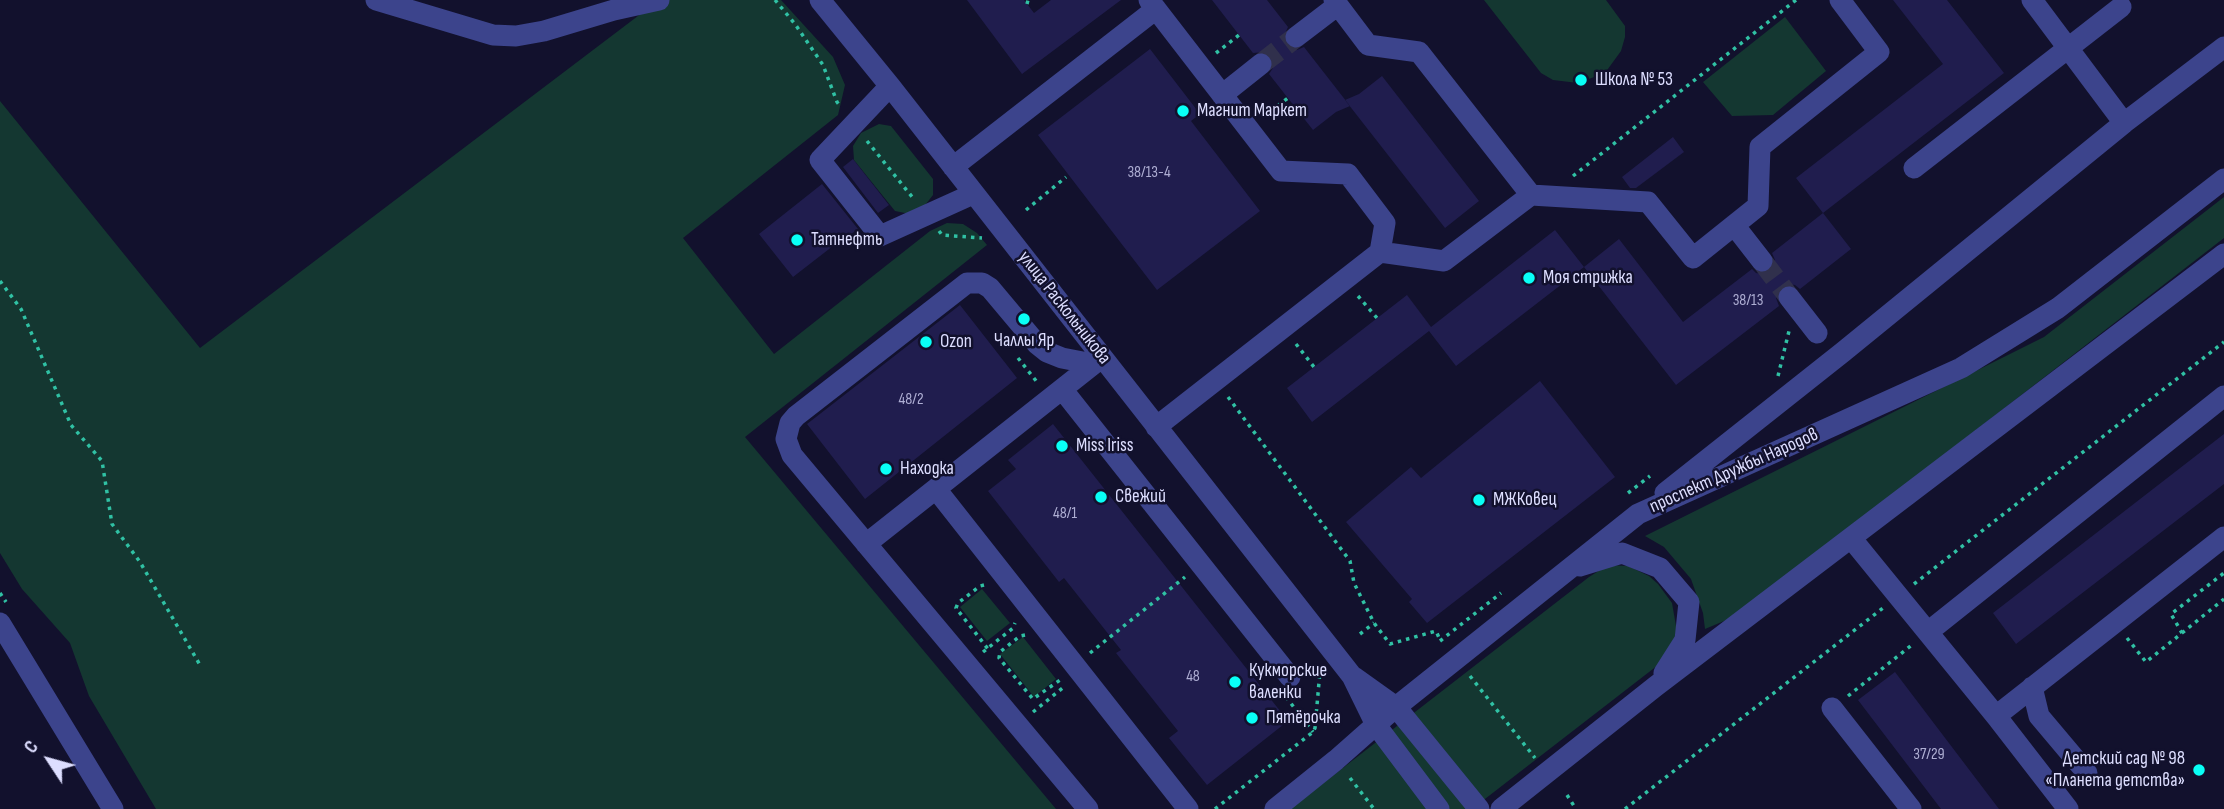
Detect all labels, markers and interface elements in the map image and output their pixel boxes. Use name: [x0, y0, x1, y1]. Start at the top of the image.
place label: Школа № 53: [1595, 69, 1673, 91]
marker: Школа № 53: [1573, 72, 1589, 88]
place label: Магнит Маркет: [1197, 100, 1307, 122]
marker: Магнит Маркет: [1175, 103, 1191, 119]
house number: 38/13-4: [1127, 163, 1171, 183]
place label: Татнефть: [811, 229, 883, 251]
marker: Татнефть: [789, 232, 805, 248]
street label: улица Раскольникова: [1013, 247, 1115, 369]
place label: Моя стрижка: [1543, 267, 1633, 289]
marker: Моя стрижка: [1521, 270, 1537, 286]
house number: 38/13: [1733, 291, 1763, 311]
marker: Чаллы Яр: [1016, 311, 1032, 327]
place label: Чаллы Яр: [994, 330, 1054, 352]
place label: Ozon: [940, 331, 972, 353]
marker: Ozon: [918, 334, 934, 350]
house number: 48/2: [899, 390, 923, 410]
street label: проспект Дружбы Народов: [1646, 424, 1822, 518]
place label: Miss Iriss: [1076, 435, 1134, 457]
marker: Miss Iriss: [1054, 438, 1070, 454]
place label: Находка: [900, 458, 954, 480]
marker: Находка: [878, 461, 894, 477]
place label: Свежий: [1115, 486, 1166, 508]
marker: Свежий: [1093, 489, 1109, 505]
place label: МЖКовец: [1493, 489, 1557, 511]
marker: МЖКовец: [1471, 492, 1487, 508]
house number: 48/1: [1053, 504, 1077, 524]
place label: Кукморские валенки: [1249, 660, 1327, 704]
house number: 48: [1186, 667, 1200, 687]
marker: Кукморские валенки: [1227, 674, 1243, 690]
place label: Пятёрочка: [1266, 707, 1341, 729]
marker: Пятёрочка: [1244, 710, 1260, 726]
north arrow: [14, 725, 84, 795]
text: С: [19, 737, 44, 758]
house number: 37/29: [1913, 745, 1945, 765]
place label: Детский сад № 98 «Планета детства»: [2045, 748, 2185, 792]
marker: Детский сад № 98 «Планета детства»: [2191, 762, 2207, 778]

